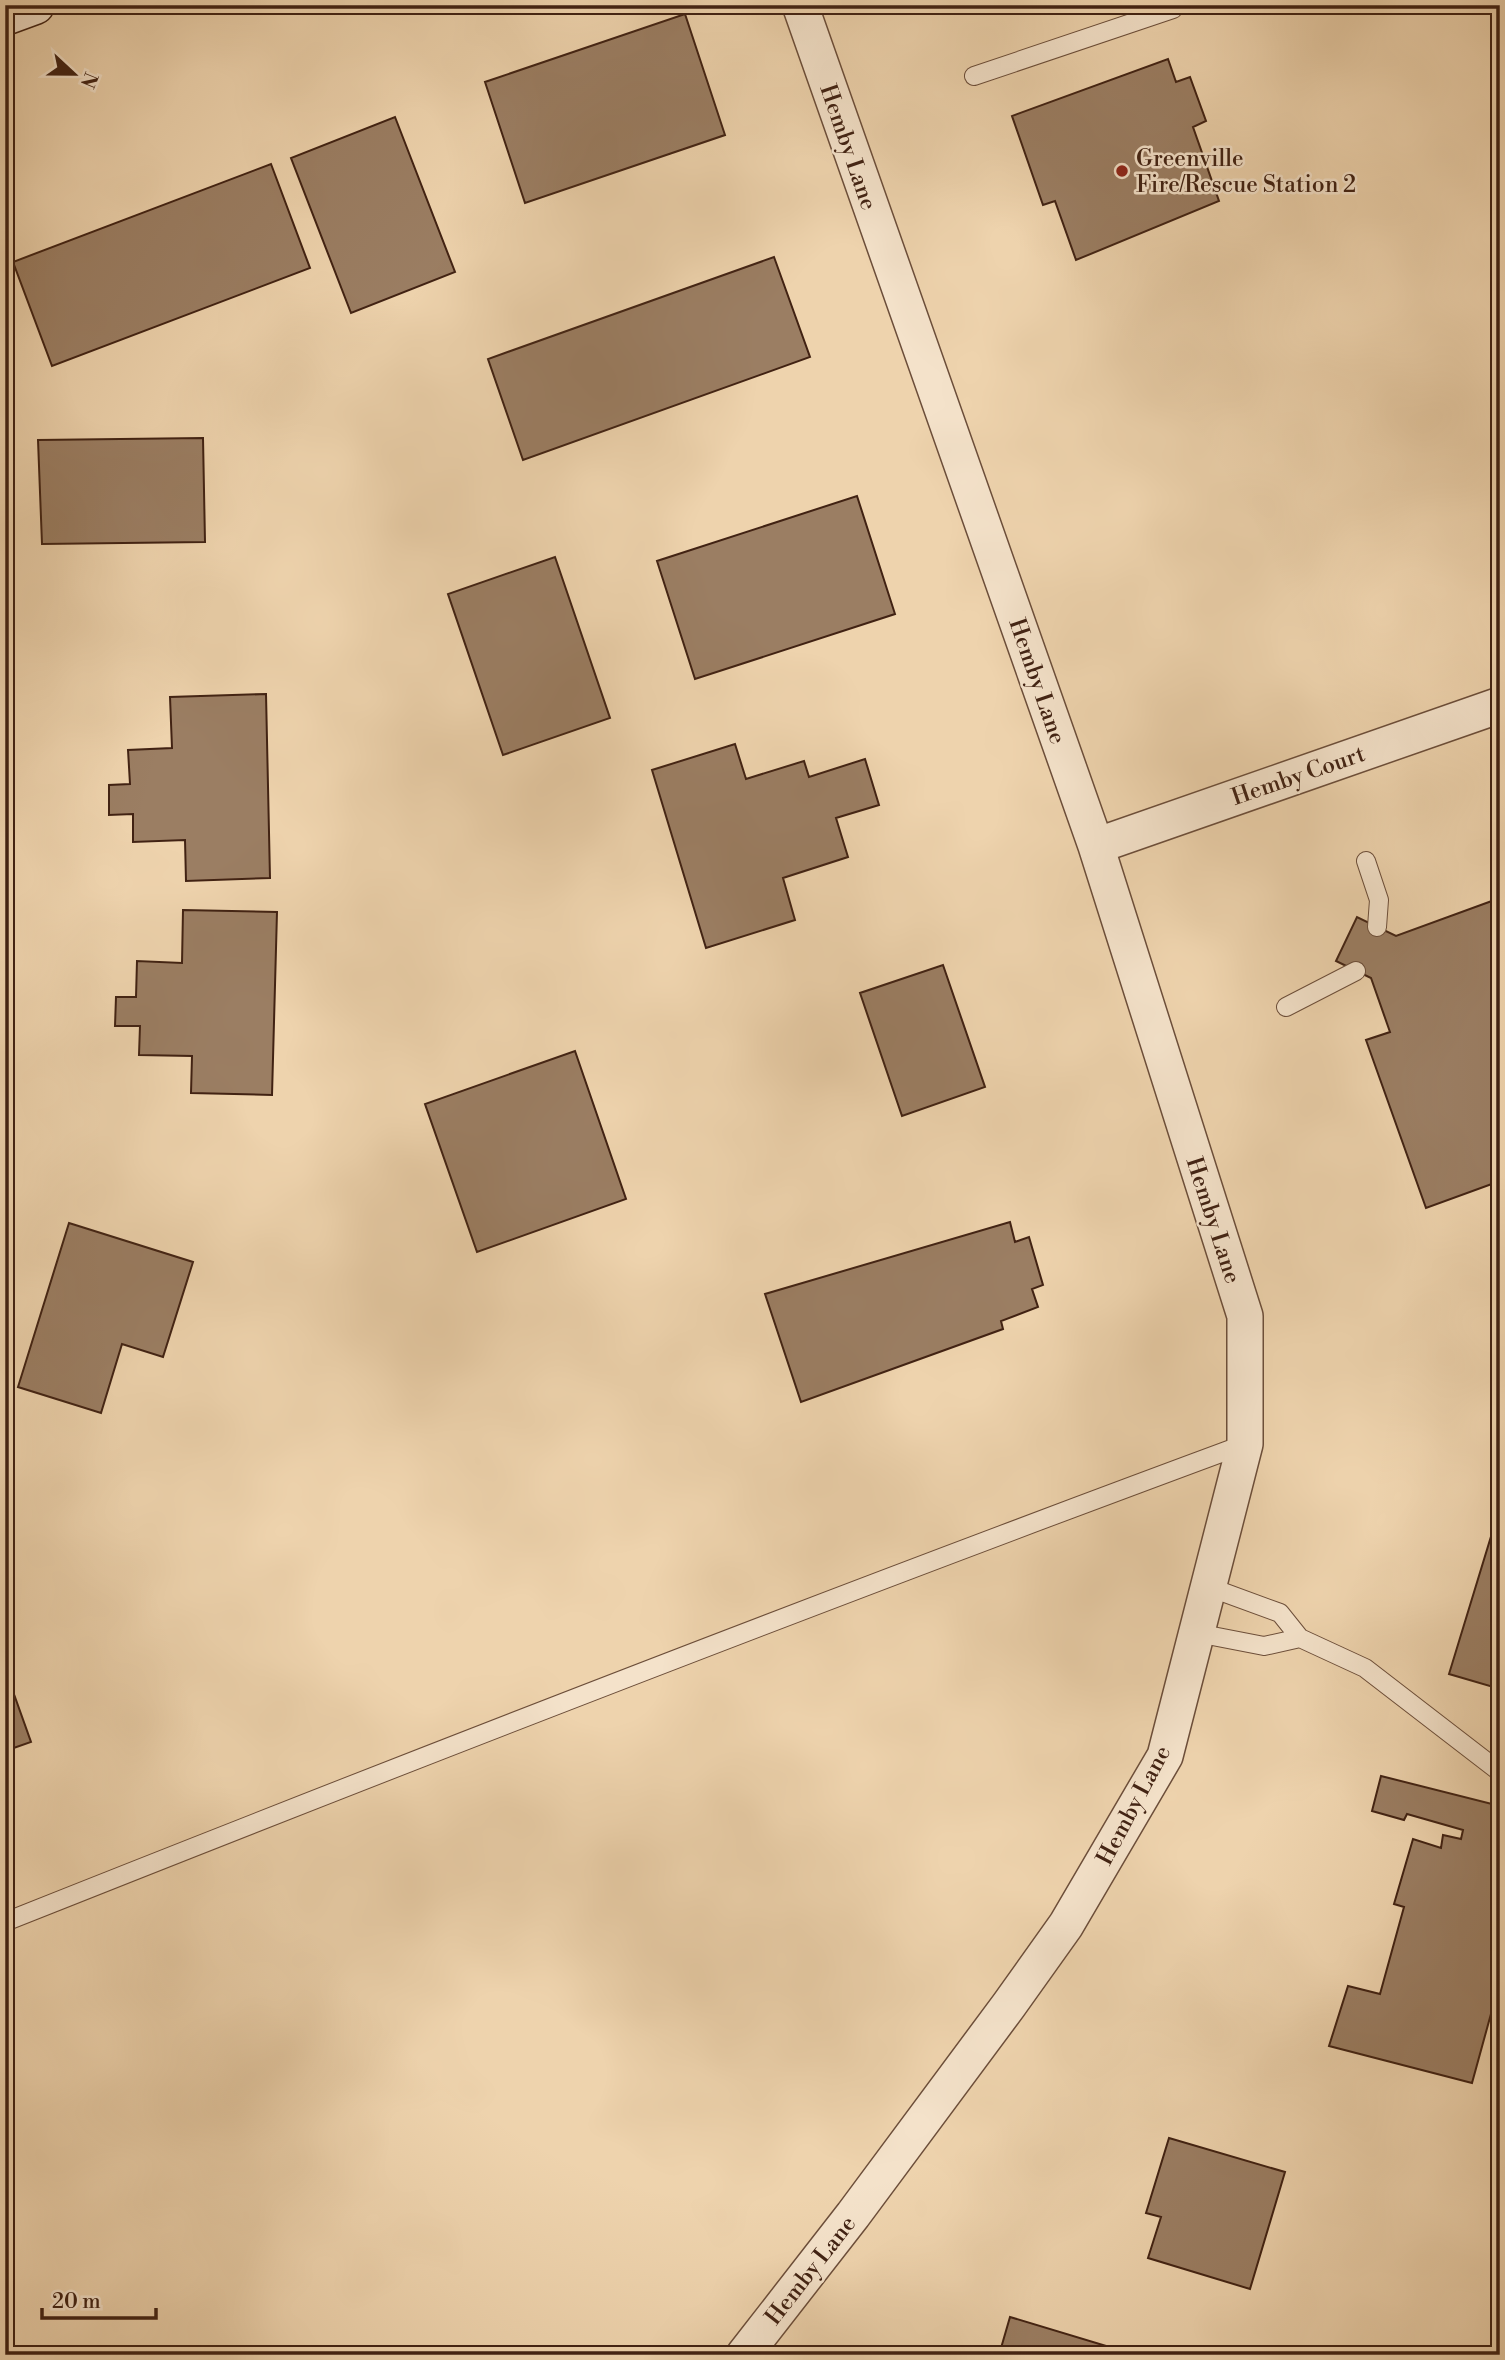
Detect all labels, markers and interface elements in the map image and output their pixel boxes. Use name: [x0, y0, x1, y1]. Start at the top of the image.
north arrow: [38, 38, 108, 108]
text: N: [75, 69, 103, 91]
street label: Hemby Lane: [813, 81, 883, 214]
place label: Greenville Fire/Rescue Station 2: [1136, 145, 1356, 199]
marker: Greenville Fire/Rescue Station 2: [1114, 163, 1130, 179]
street label: Hemby Lane: [1002, 615, 1072, 748]
street label: Hemby Court: [1228, 740, 1369, 812]
street label: Hemby Lane: [1179, 1154, 1247, 1287]
street label: Hemby Lane: [1091, 1741, 1177, 1870]
street label: Hemby Lane: [759, 2210, 862, 2331]
scale bar: [42, 2276, 156, 2320]
text: 20 m: [52, 2289, 101, 2315]

